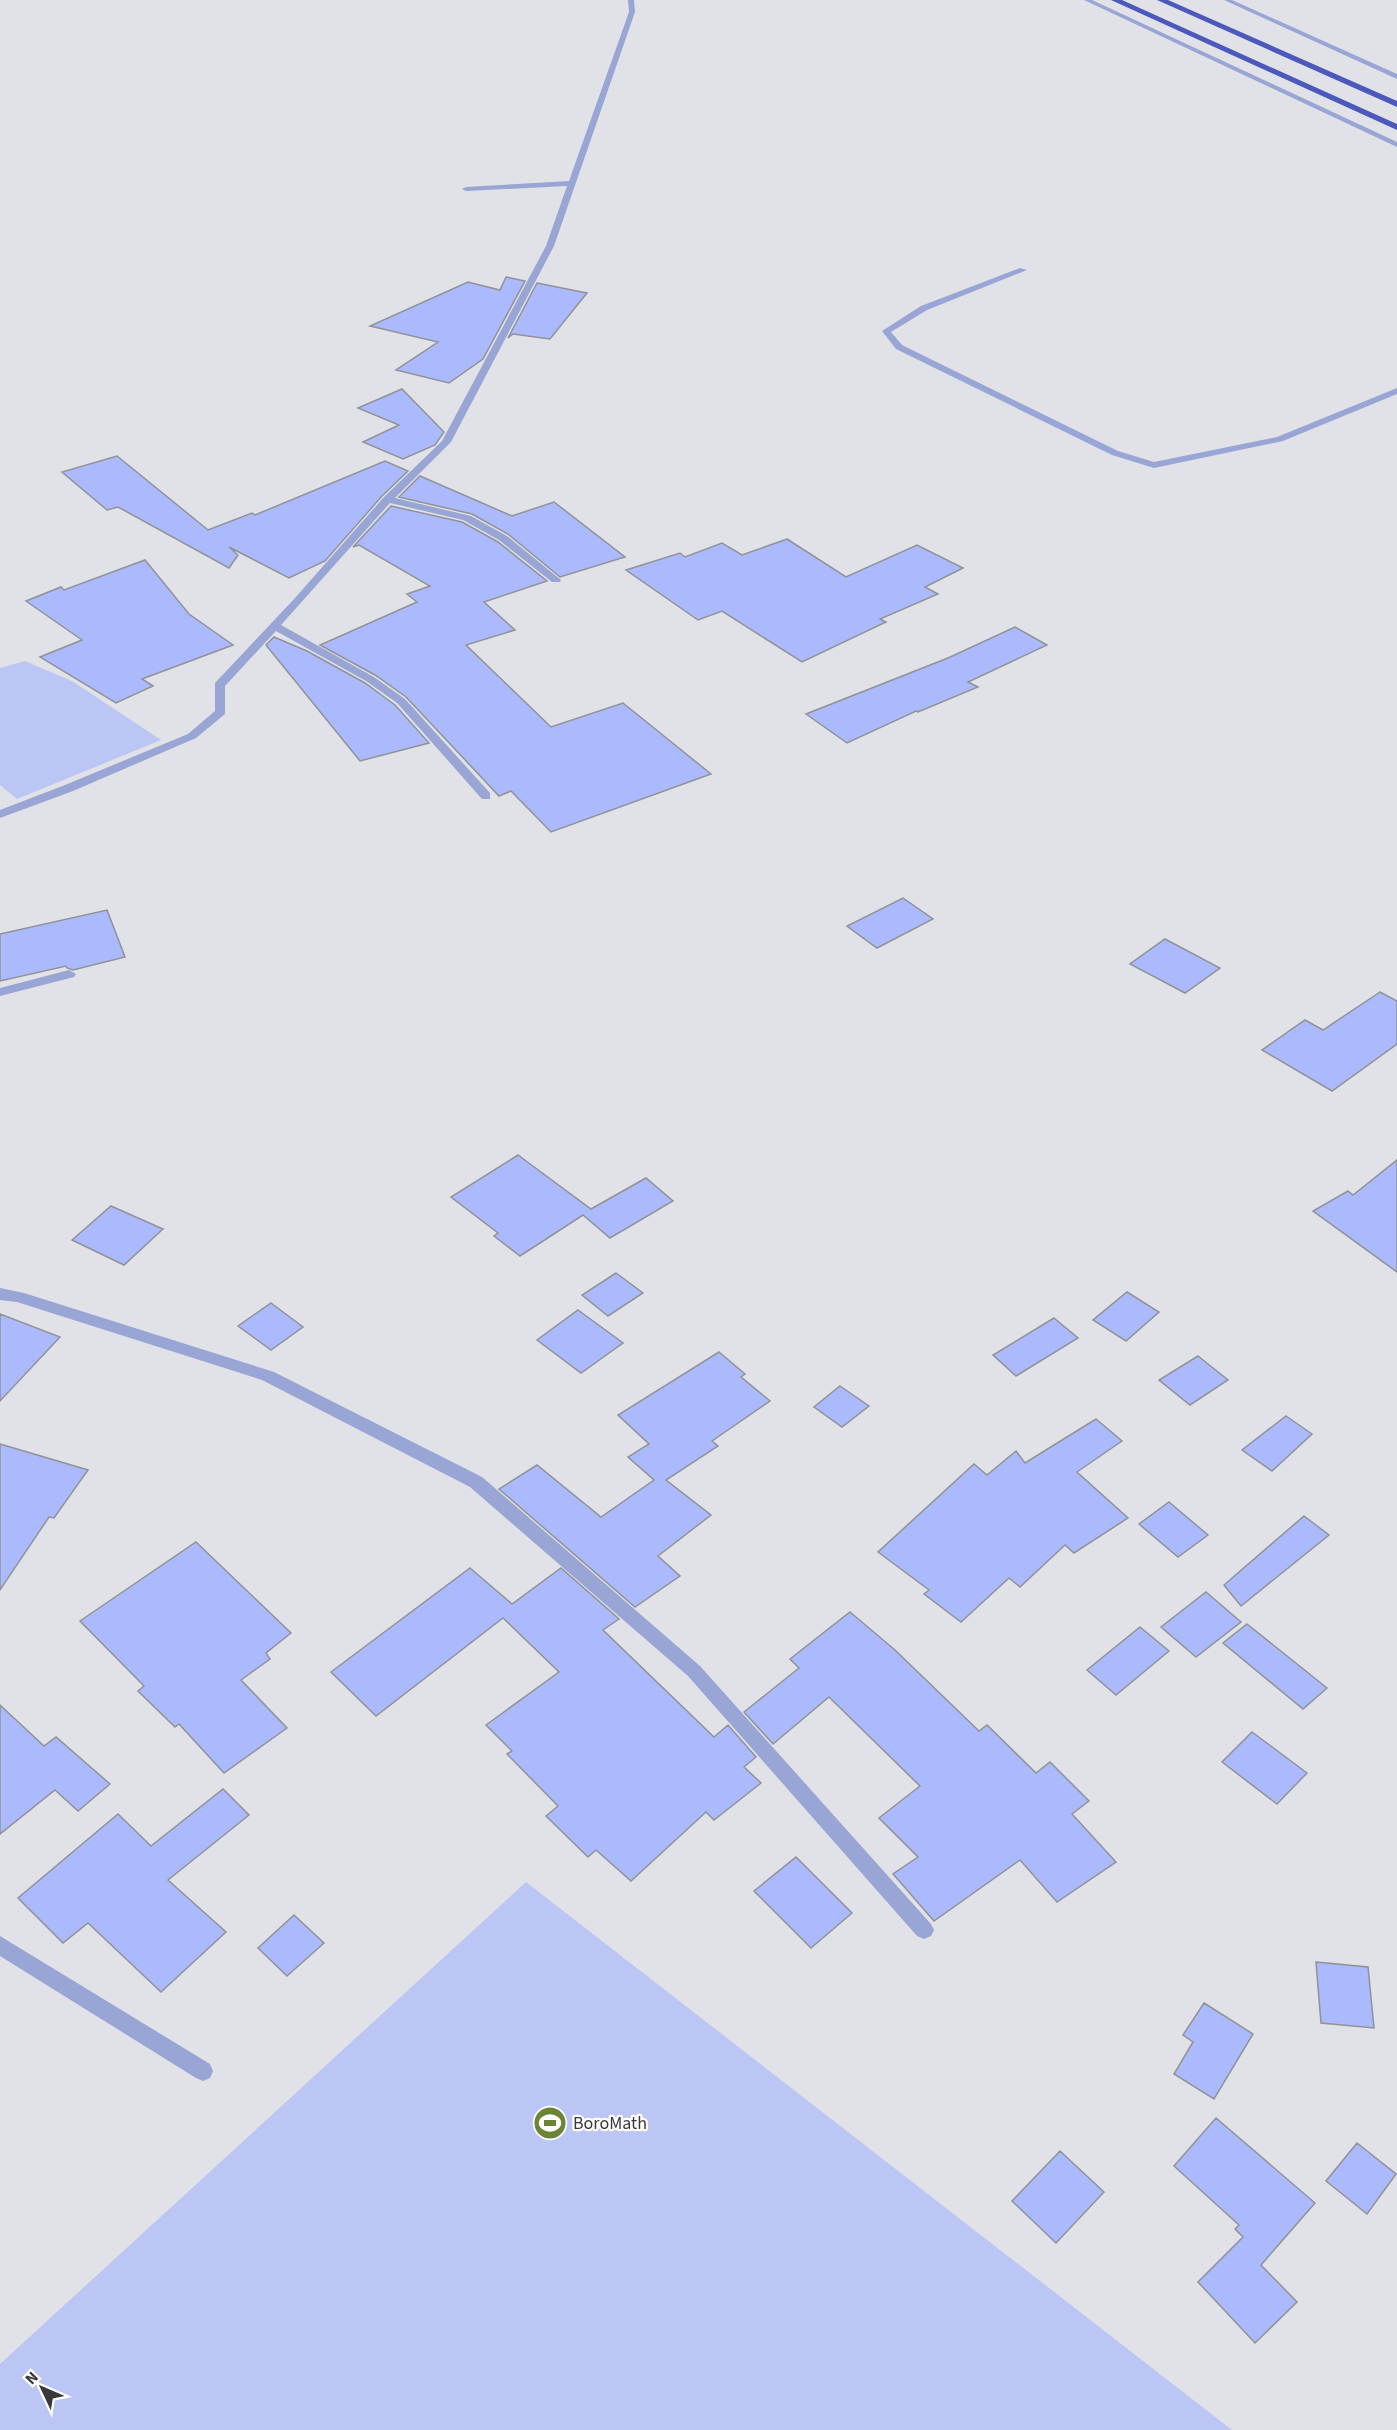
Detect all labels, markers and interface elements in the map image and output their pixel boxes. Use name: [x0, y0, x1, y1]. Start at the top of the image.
sports icon: BoroMath: [532, 2105, 568, 2141]
place label: BoroMath: [573, 2111, 647, 2136]
north arrow: [12, 2358, 72, 2418]
text: N: [20, 2367, 44, 2390]

